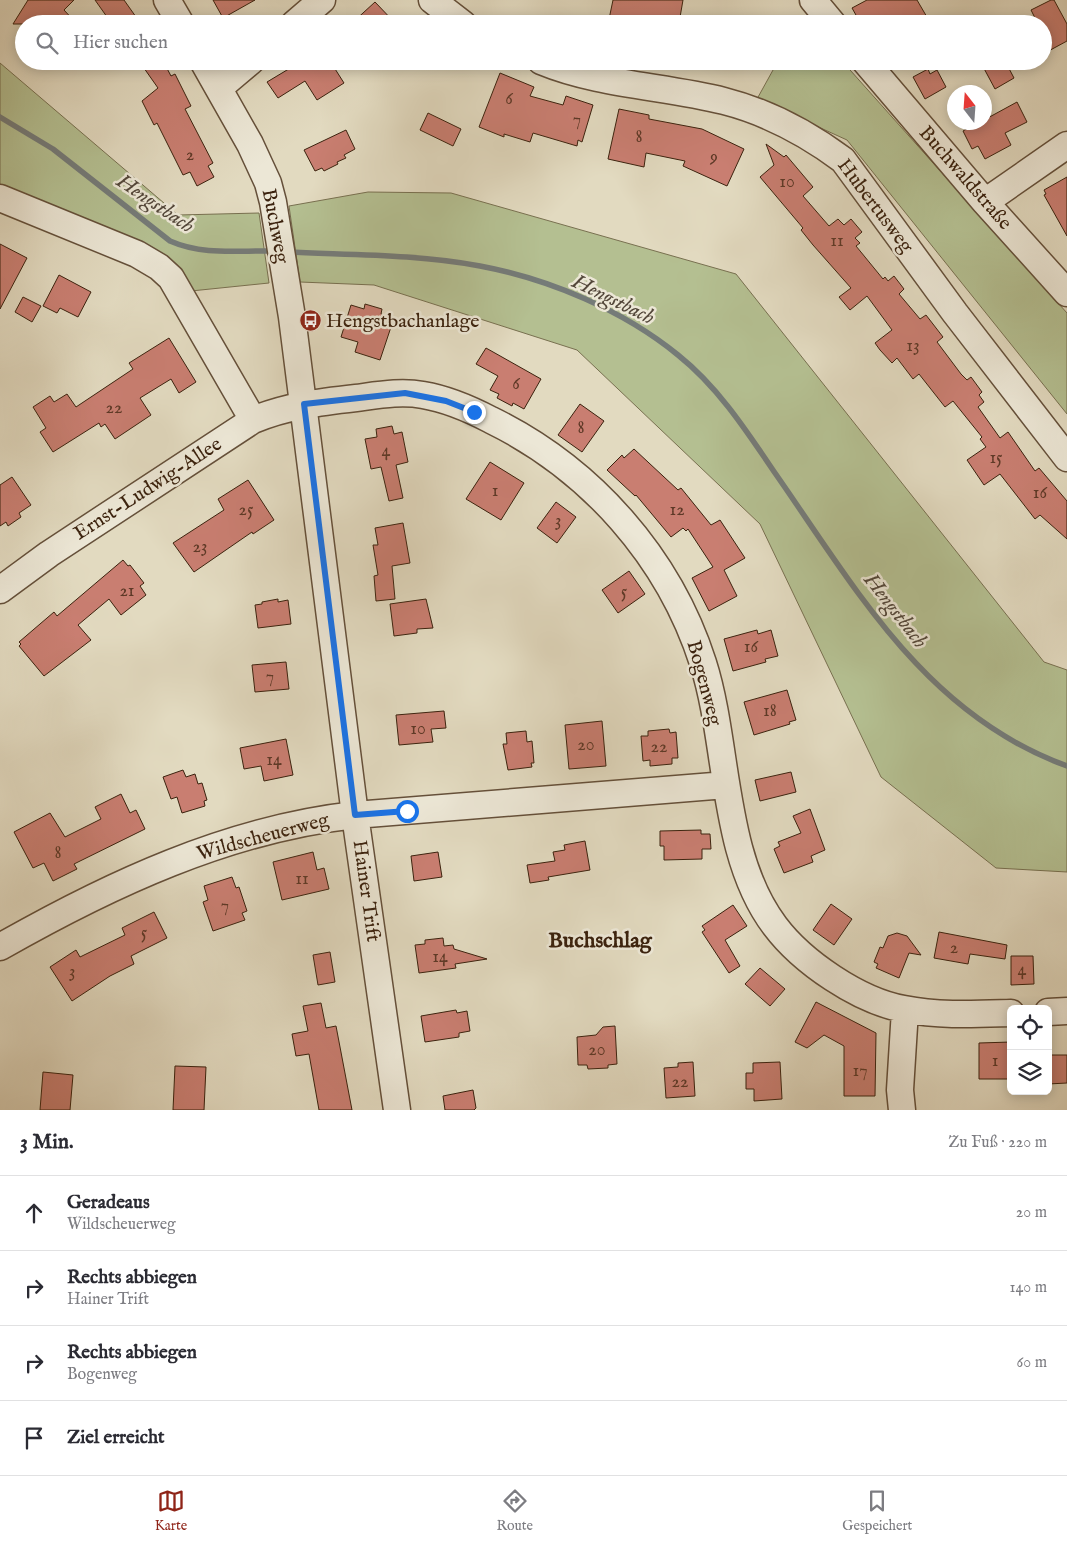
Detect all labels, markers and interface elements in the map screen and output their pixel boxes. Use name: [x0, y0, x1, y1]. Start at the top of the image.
search box: [15, 15, 1052, 70]
icon: search: [33, 29, 61, 57]
text: Hier suchen: [73, 31, 168, 55]
north arrow: [947, 85, 992, 130]
house number: 6: [505, 88, 513, 111]
house number: 7: [573, 109, 581, 132]
street label: Buchwaldstraße: [913, 121, 1017, 235]
house number: 8: [635, 126, 643, 149]
house number: 2: [186, 144, 194, 167]
house number: 9: [709, 146, 718, 169]
street label: Hubertusweg: [831, 154, 919, 259]
water label: Hengstbach: [110, 168, 199, 240]
house number: 10: [779, 171, 795, 194]
street label: Buchweg: [256, 187, 295, 267]
house number: 11: [830, 230, 844, 253]
water label: Hengstbach: [567, 268, 659, 332]
bus stop icon: Hengstbachanlage: [298, 309, 322, 333]
place label: Hengstbachanlage: [326, 309, 480, 334]
house number: 13: [906, 335, 920, 358]
house number: 6: [512, 373, 520, 396]
house number: 22: [106, 397, 122, 420]
route end: [463, 401, 486, 424]
house number: 8: [577, 417, 585, 440]
street label: Ernst-Ludwig-Allee: [69, 432, 227, 546]
house number: 4: [382, 440, 391, 463]
house number: 15: [989, 447, 1003, 470]
house number: 1: [492, 480, 498, 503]
house number: 16: [1033, 482, 1048, 505]
house number: 25: [239, 499, 254, 522]
house number: 12: [669, 499, 685, 522]
house number: 3: [555, 510, 561, 533]
house number: 23: [192, 536, 208, 559]
water label: Hengstbach: [857, 567, 933, 654]
house number: 21: [119, 580, 135, 603]
house number: 5: [621, 581, 628, 604]
house number: 16: [744, 636, 759, 659]
street label: Bogenweg: [681, 637, 728, 730]
house number: 7: [266, 666, 274, 689]
house number: 18: [763, 700, 777, 723]
house number: 10: [410, 718, 426, 741]
house number: 20: [577, 734, 595, 757]
house number: 22: [651, 736, 667, 759]
house number: 14: [266, 749, 282, 772]
route start: [396, 800, 419, 823]
street label: Wildscheuerweg: [194, 807, 333, 867]
street label: Hainer Trift: [346, 838, 386, 944]
house number: 8: [54, 842, 62, 865]
house number: 11: [295, 868, 309, 891]
house number: 7: [221, 895, 229, 918]
house number: 5: [141, 922, 148, 945]
district label: Buchschlag: [548, 927, 653, 955]
house number: 2: [950, 937, 958, 960]
house number: 14: [432, 946, 448, 969]
house number: 4: [1018, 959, 1027, 982]
house number: 3: [69, 961, 75, 984]
map controls: [1007, 1005, 1052, 1095]
button: locate: [1007, 1005, 1052, 1050]
house number: 20: [588, 1039, 606, 1062]
house number: 1: [992, 1050, 998, 1073]
button: layers: [1007, 1050, 1052, 1095]
house number: 17: [852, 1060, 868, 1083]
house number: 22: [672, 1071, 688, 1094]
text: 3 Min.: [20, 1129, 73, 1156]
text: Zu Fuß · 220 m: [948, 1133, 1047, 1153]
text: Geradeaus: [67, 1191, 150, 1215]
icon: ahead: [20, 1199, 48, 1227]
text: 20 m: [1016, 1203, 1047, 1223]
text: Wildscheuerweg: [67, 1215, 176, 1235]
text: Rechts abbiegen: [67, 1266, 197, 1290]
icon: right: [20, 1274, 48, 1302]
text: 140 m: [1009, 1278, 1047, 1298]
text: Hainer Trift: [67, 1290, 149, 1310]
text: Rechts abbiegen: [67, 1341, 197, 1365]
icon: right: [20, 1349, 48, 1377]
text: 60 m: [1017, 1353, 1047, 1373]
text: Bogenweg: [67, 1365, 137, 1385]
icon: arrive: [20, 1424, 48, 1452]
text: Ziel erreicht: [67, 1426, 165, 1450]
tab: Karte: [155, 1487, 187, 1535]
tab: Route: [496, 1487, 533, 1535]
tab: Gespeichert: [842, 1487, 912, 1535]

